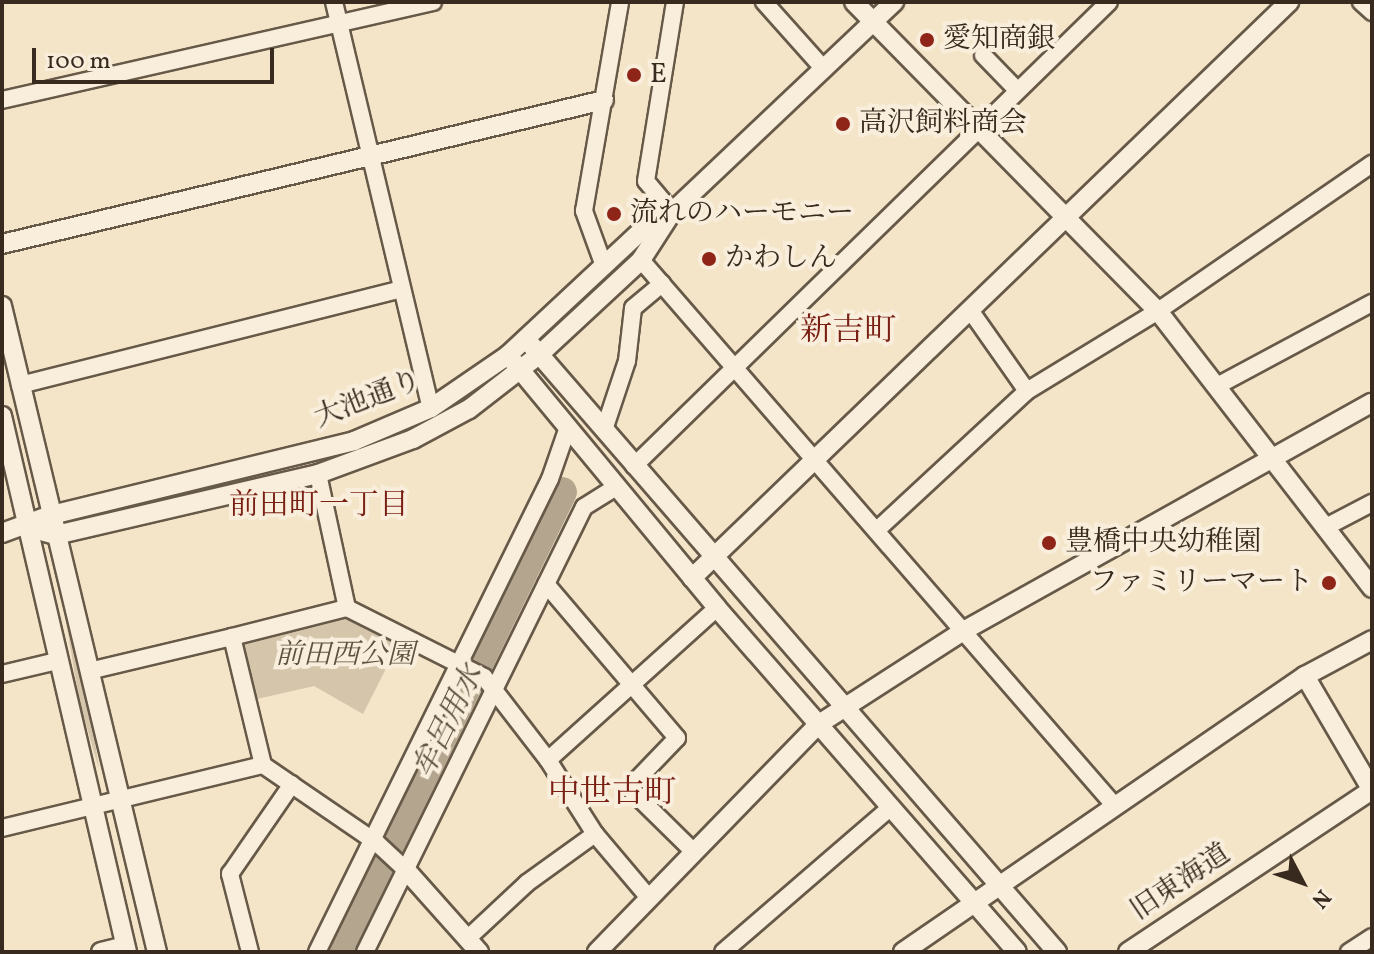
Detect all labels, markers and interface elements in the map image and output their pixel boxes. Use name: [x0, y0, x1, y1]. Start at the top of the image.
place label: 愛知商銀: [943, 23, 1055, 57]
marker: 愛知商銀: [918, 31, 936, 49]
scale bar: [36, 32, 278, 82]
text: 100 m: [46, 45, 111, 79]
place label: E: [650, 58, 667, 92]
marker: E: [625, 66, 643, 84]
place label: 高沢飼料商会: [859, 107, 1027, 141]
marker: 高沢飼料商会: [834, 115, 852, 133]
place label: 流れのハーモニー: [630, 197, 854, 231]
marker: 流れのハーモニー: [605, 205, 623, 223]
place label: かわしん: [725, 242, 837, 276]
marker: かわしん: [700, 250, 718, 268]
district label: 新吉町: [800, 313, 896, 351]
street label: 大池通り: [310, 364, 426, 436]
district label: 前田町一丁目: [229, 488, 409, 524]
place label: 豊橋中央幼稚園: [1065, 526, 1261, 560]
marker: 豊橋中央幼稚園: [1040, 534, 1058, 552]
place label: ファミリーマート: [1089, 566, 1313, 600]
marker: ファミリーマート: [1320, 574, 1338, 592]
park label: 前田西公園: [275, 639, 415, 673]
water label: 牟呂用水: [407, 660, 491, 784]
district label: 中世古町: [548, 775, 676, 813]
street label: 旧東海道: [1125, 838, 1237, 928]
north arrow: [1262, 842, 1342, 922]
text: N: [1304, 882, 1337, 914]

